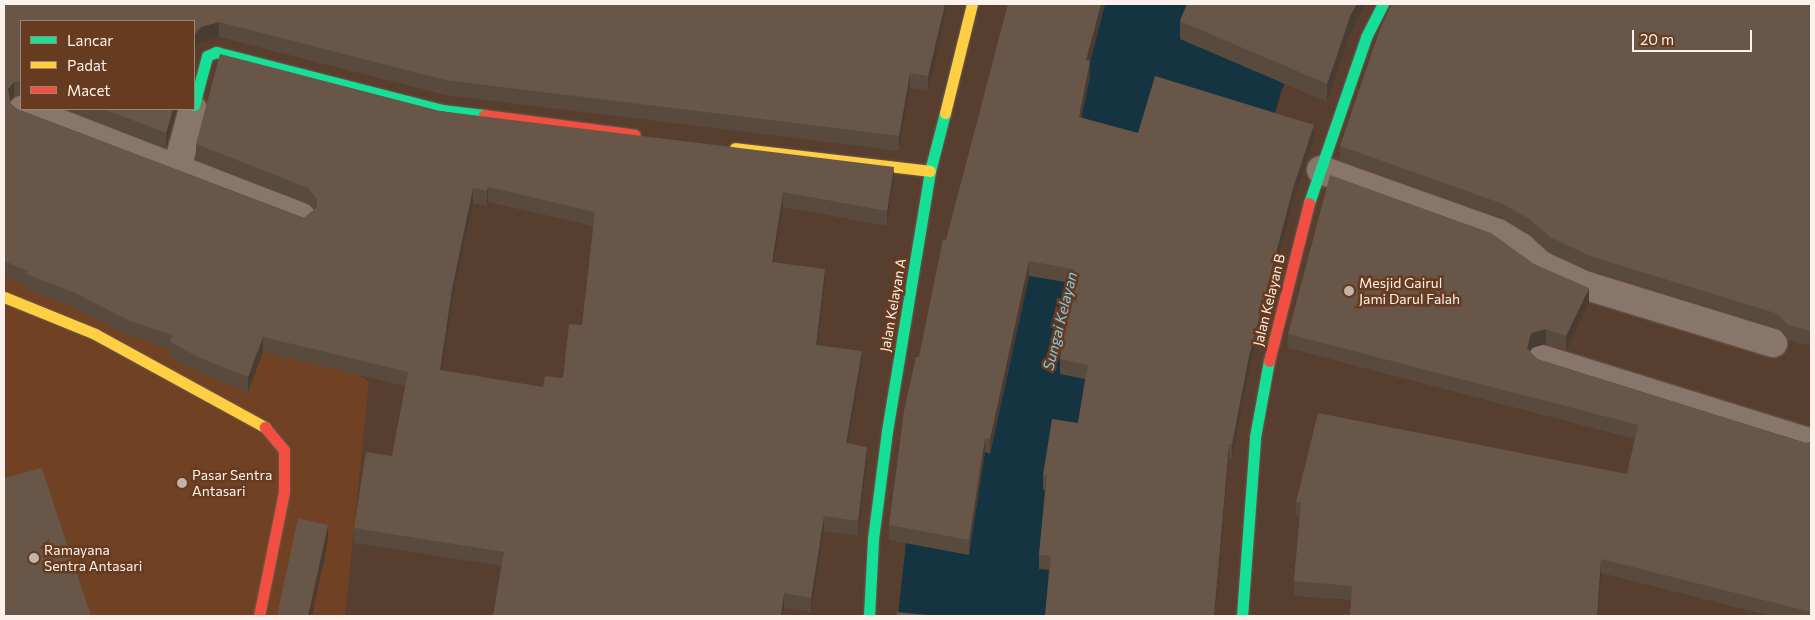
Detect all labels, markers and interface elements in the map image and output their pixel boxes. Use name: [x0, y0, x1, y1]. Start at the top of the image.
legend: [20, 20, 195, 110]
scale bar: [1635, 20, 1755, 52]
text: 20 m: [1640, 30, 1674, 48]
text: Lancar: [67, 31, 113, 49]
text: Padat: [67, 56, 107, 74]
text: Macet: [67, 81, 110, 99]
street label: Jalan Kelayan B: [1249, 252, 1289, 348]
street label: Jalan Kelayan A: [876, 257, 910, 353]
water label: Sungai Kelayan: [1039, 270, 1081, 372]
place label: Mesjid Gairul Jami Darul Falah: [1359, 275, 1460, 308]
marker: Mesjid Gairul Jami Darul Falah: [1343, 285, 1355, 297]
place label: Pasar Sentra Antasari: [192, 467, 272, 500]
marker: Pasar Sentra Antasari: [176, 477, 188, 489]
place label: Ramayana Sentra Antasari: [44, 542, 142, 574]
marker: Ramayana Sentra Antasari: [28, 552, 40, 564]

